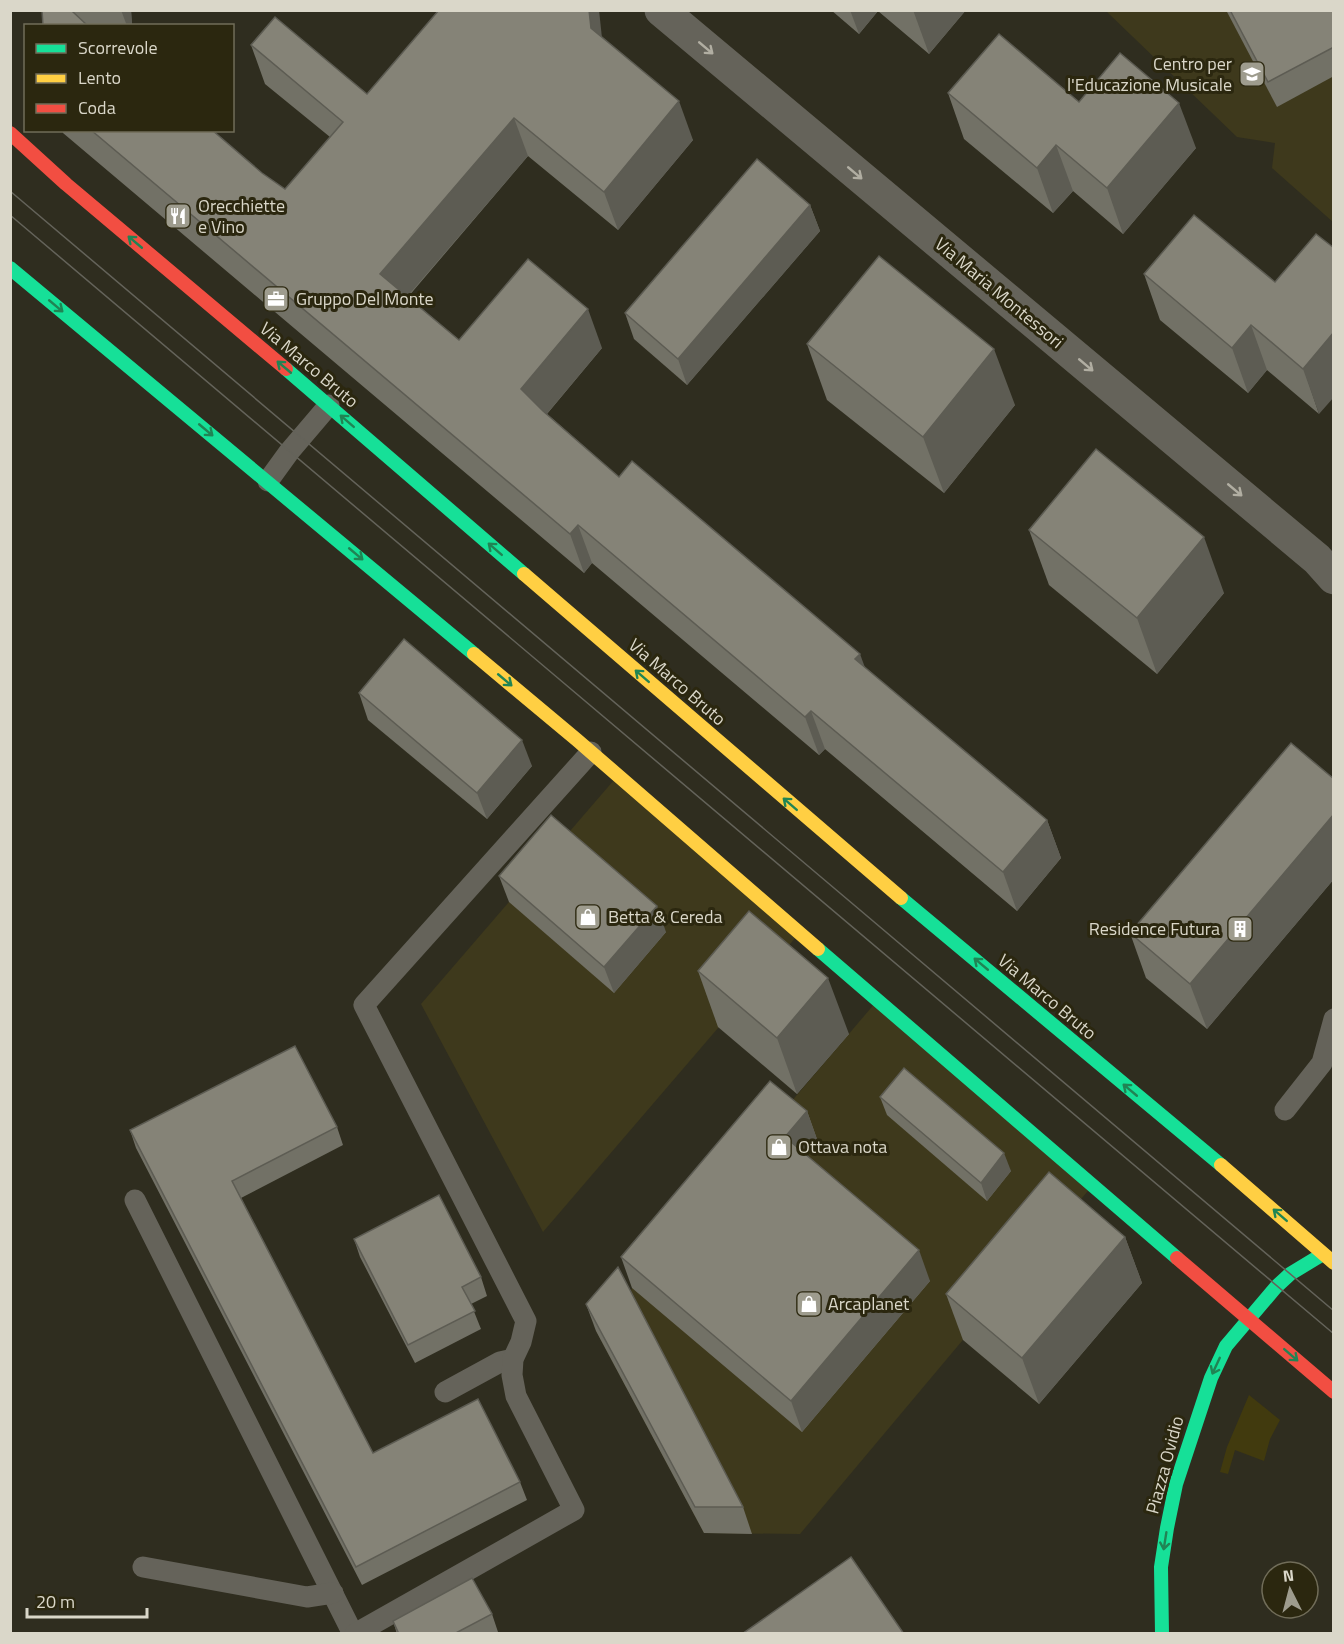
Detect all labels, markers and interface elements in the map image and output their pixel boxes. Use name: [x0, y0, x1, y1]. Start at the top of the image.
legend: [24, 24, 234, 132]
text: Scorrevole: [78, 34, 157, 61]
one-way arrow: [698, 41, 713, 55]
place label: Centro per l'Educazione Musicale: [1067, 50, 1232, 98]
school or university icon: Centro per l'Educazione Musicale: [1237, 59, 1267, 89]
text: Lento: [78, 64, 121, 91]
text: Coda: [78, 94, 116, 121]
one-way arrow: [847, 166, 862, 180]
place label: Orecchiette e Vino: [198, 192, 285, 240]
restaurant icon: Orecchiette e Vino: [163, 201, 193, 231]
street label: Via Maria Montessori: [929, 231, 1070, 355]
one-way arrow: [127, 235, 143, 248]
office icon: Gruppo Del Monte: [261, 284, 291, 314]
place label: Gruppo Del Monte: [296, 285, 434, 312]
one-way arrow: [48, 299, 64, 312]
street label: Via Marco Bruto: [254, 315, 365, 414]
one-way arrow: [1078, 359, 1094, 372]
one-way arrow: [276, 361, 292, 374]
one-way arrow: [340, 414, 355, 428]
one-way arrow: [198, 423, 214, 436]
one-way arrow: [1227, 484, 1243, 497]
one-way arrow: [488, 542, 503, 556]
one-way arrow: [348, 548, 364, 561]
street label: Via Marco Bruto: [623, 632, 732, 732]
one-way arrow: [635, 669, 650, 683]
one-way arrow: [497, 673, 513, 686]
one-way arrow: [783, 797, 798, 811]
shop icon: Betta & Cereda: [573, 902, 603, 932]
place label: Betta & Cereda: [608, 903, 722, 930]
building icon: Residence Futura: [1225, 914, 1255, 944]
place label: Residence Futura: [1089, 915, 1220, 942]
street label: Via Marco Bruto: [992, 947, 1103, 1046]
one-way arrow: [973, 958, 989, 971]
one-way arrow: [1122, 1083, 1138, 1096]
shop icon: Ottava nota: [764, 1132, 794, 1162]
place label: Ottava nota: [798, 1133, 887, 1160]
one-way arrow: [1272, 1208, 1287, 1222]
shop icon: Arcaplanet: [794, 1289, 824, 1319]
place label: Arcaplanet: [828, 1290, 910, 1317]
one-way arrow: [1283, 1348, 1298, 1362]
one-way arrow: [1210, 1357, 1222, 1375]
street label: Piazza Ovidio: [1138, 1413, 1191, 1517]
one-way arrow: [1159, 1531, 1170, 1551]
north arrow: [1260, 1560, 1320, 1620]
text: N: [1282, 1563, 1295, 1588]
scale bar: [27, 1581, 147, 1619]
text: 20 m: [36, 1588, 75, 1615]

